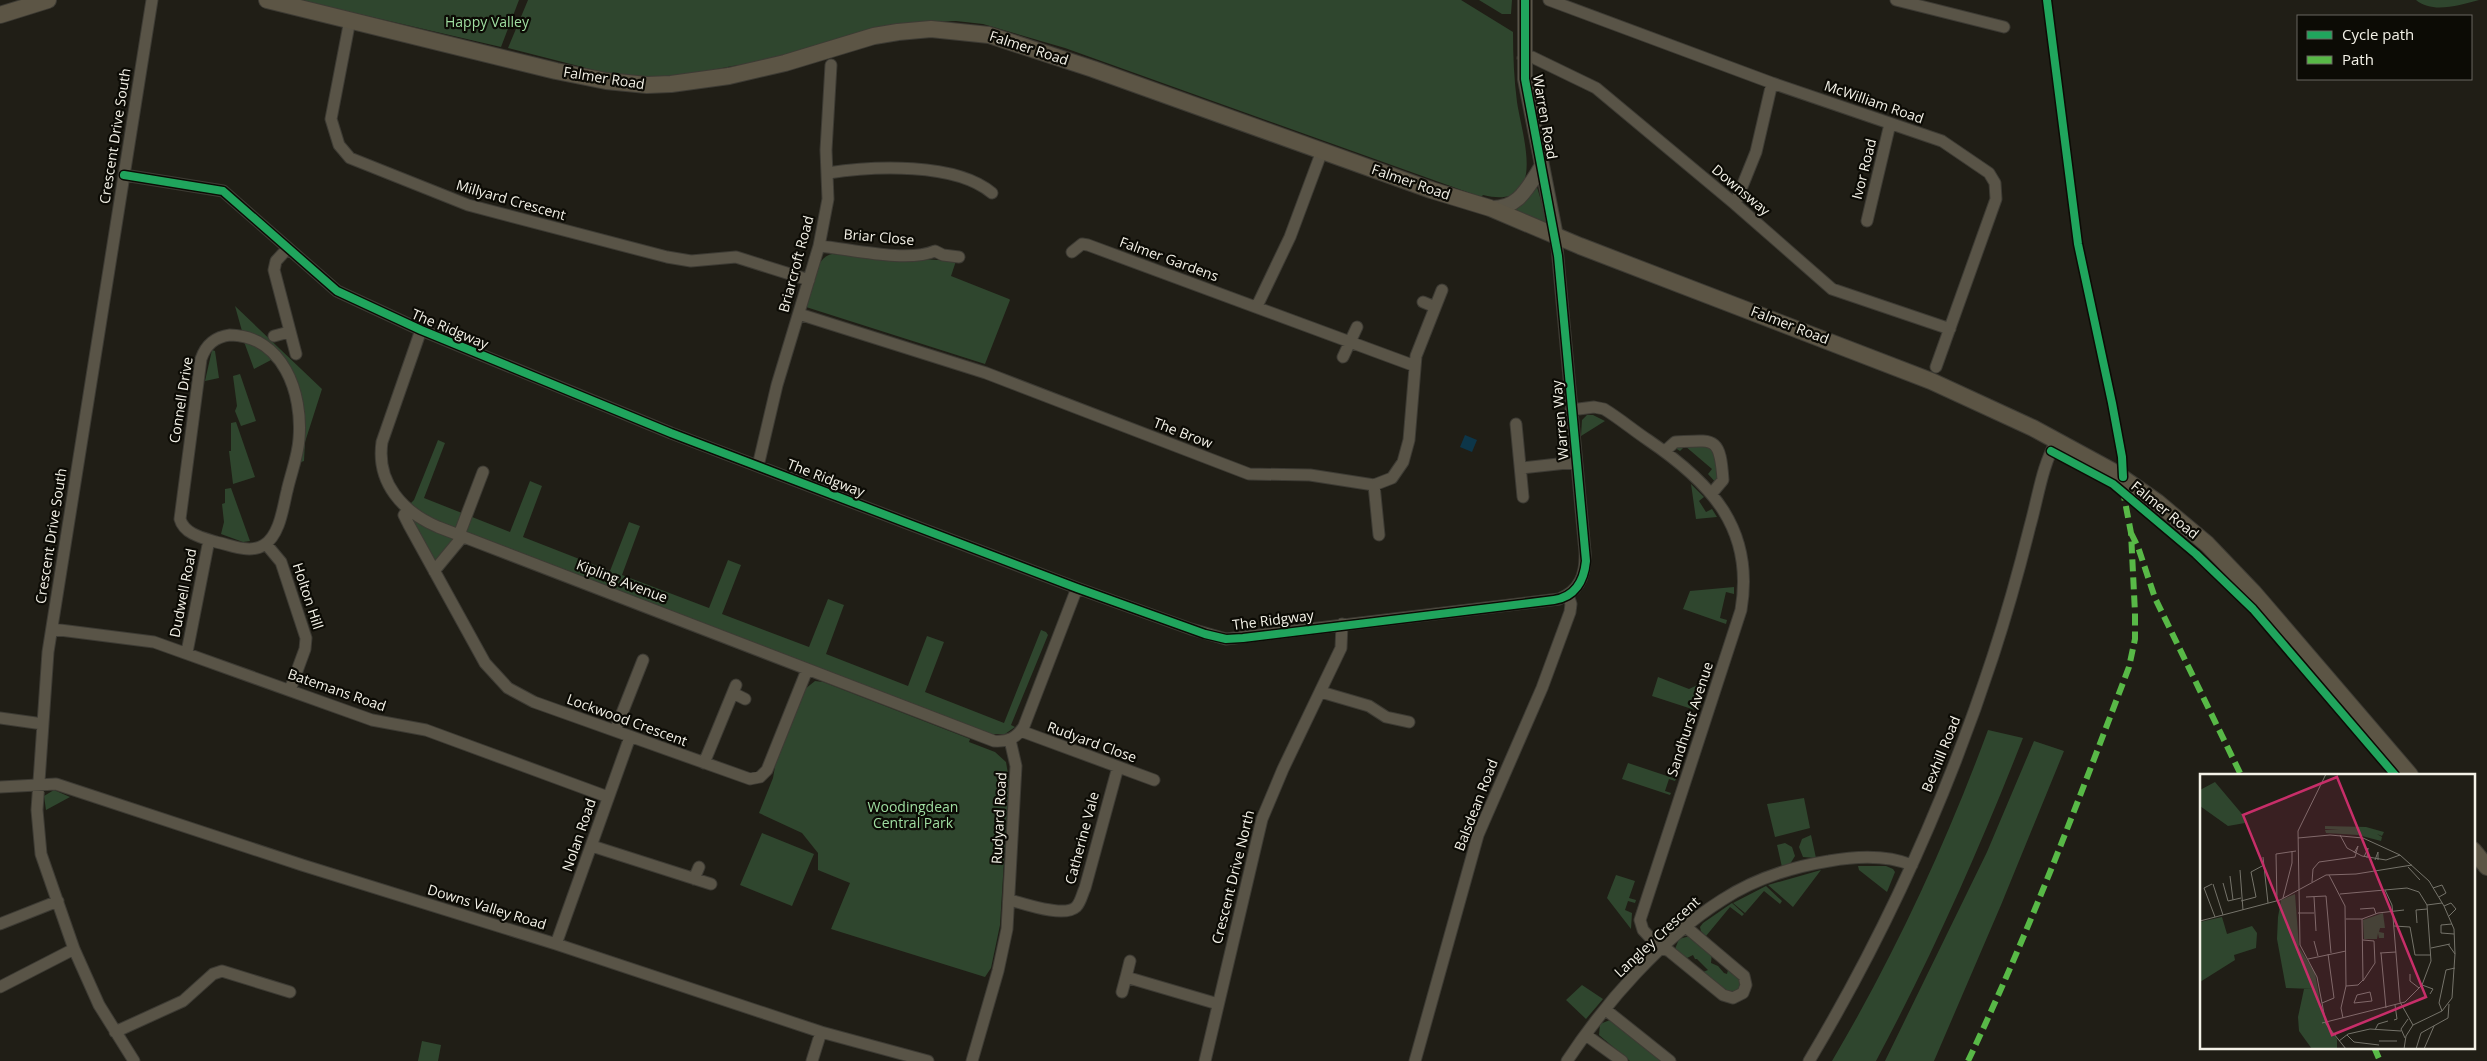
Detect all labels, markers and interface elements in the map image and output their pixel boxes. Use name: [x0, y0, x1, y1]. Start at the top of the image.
park label: Happy Valley: [445, 12, 530, 31]
legend: [2297, 15, 2472, 80]
text: Cycle path: [2342, 24, 2414, 44]
street label: Falmer Road: [987, 26, 1071, 69]
text: Path: [2342, 49, 2374, 69]
street label: Falmer Road: [562, 62, 646, 93]
street label: Crescent Drive South: [94, 67, 135, 205]
street label: Warren Road: [1529, 73, 1562, 161]
street label: McWilliam Road: [1822, 76, 1926, 127]
street label: Ivor Road: [1847, 136, 1880, 201]
street label: Falmer Road: [1369, 159, 1453, 204]
street label: Downsway: [1708, 160, 1775, 220]
street label: Millyard Crescent: [454, 175, 568, 224]
street label: Briarcroft Road: [773, 213, 818, 314]
street label: Briar Close: [843, 224, 915, 249]
street label: Falmer Gardens: [1117, 232, 1222, 285]
street label: Falmer Road: [1748, 301, 1832, 348]
street label: The Ridgway: [409, 304, 492, 354]
street label: Connell Drive: [164, 355, 197, 444]
street label: Warren Way: [1546, 378, 1572, 461]
street label: The Brow: [1151, 413, 1216, 453]
street label: The Ridgway: [785, 454, 869, 501]
street label: Crescent Drive South: [30, 467, 71, 605]
street label: Falmer Road: [2127, 476, 2203, 543]
street label: Dudwell Road: [165, 547, 200, 639]
street label: Kipling Avenue: [574, 554, 671, 607]
street label: Holton Hill: [289, 560, 328, 632]
street label: The Ridgway: [1231, 605, 1316, 634]
street label: Sandhurst Avenue: [1662, 659, 1717, 779]
street label: Batemans Road: [286, 664, 389, 715]
street label: Lockwood Crescent: [564, 689, 690, 750]
street label: Bexhill Road: [1917, 713, 1964, 795]
street label: Rudyard Close: [1045, 717, 1140, 767]
street label: Balsdean Road: [1449, 756, 1502, 853]
street label: Rudyard Road: [987, 772, 1010, 864]
inset map: [2200, 774, 2474, 1048]
street label: Catherine Vale: [1060, 789, 1103, 886]
street label: Nolan Road: [557, 796, 600, 874]
park label: Woodingdean Central Park: [868, 797, 958, 832]
street label: Crescent Drive North: [1207, 808, 1258, 946]
street label: Downs Valley Road: [425, 879, 549, 934]
street label: Langley Crescent: [1610, 892, 1704, 981]

